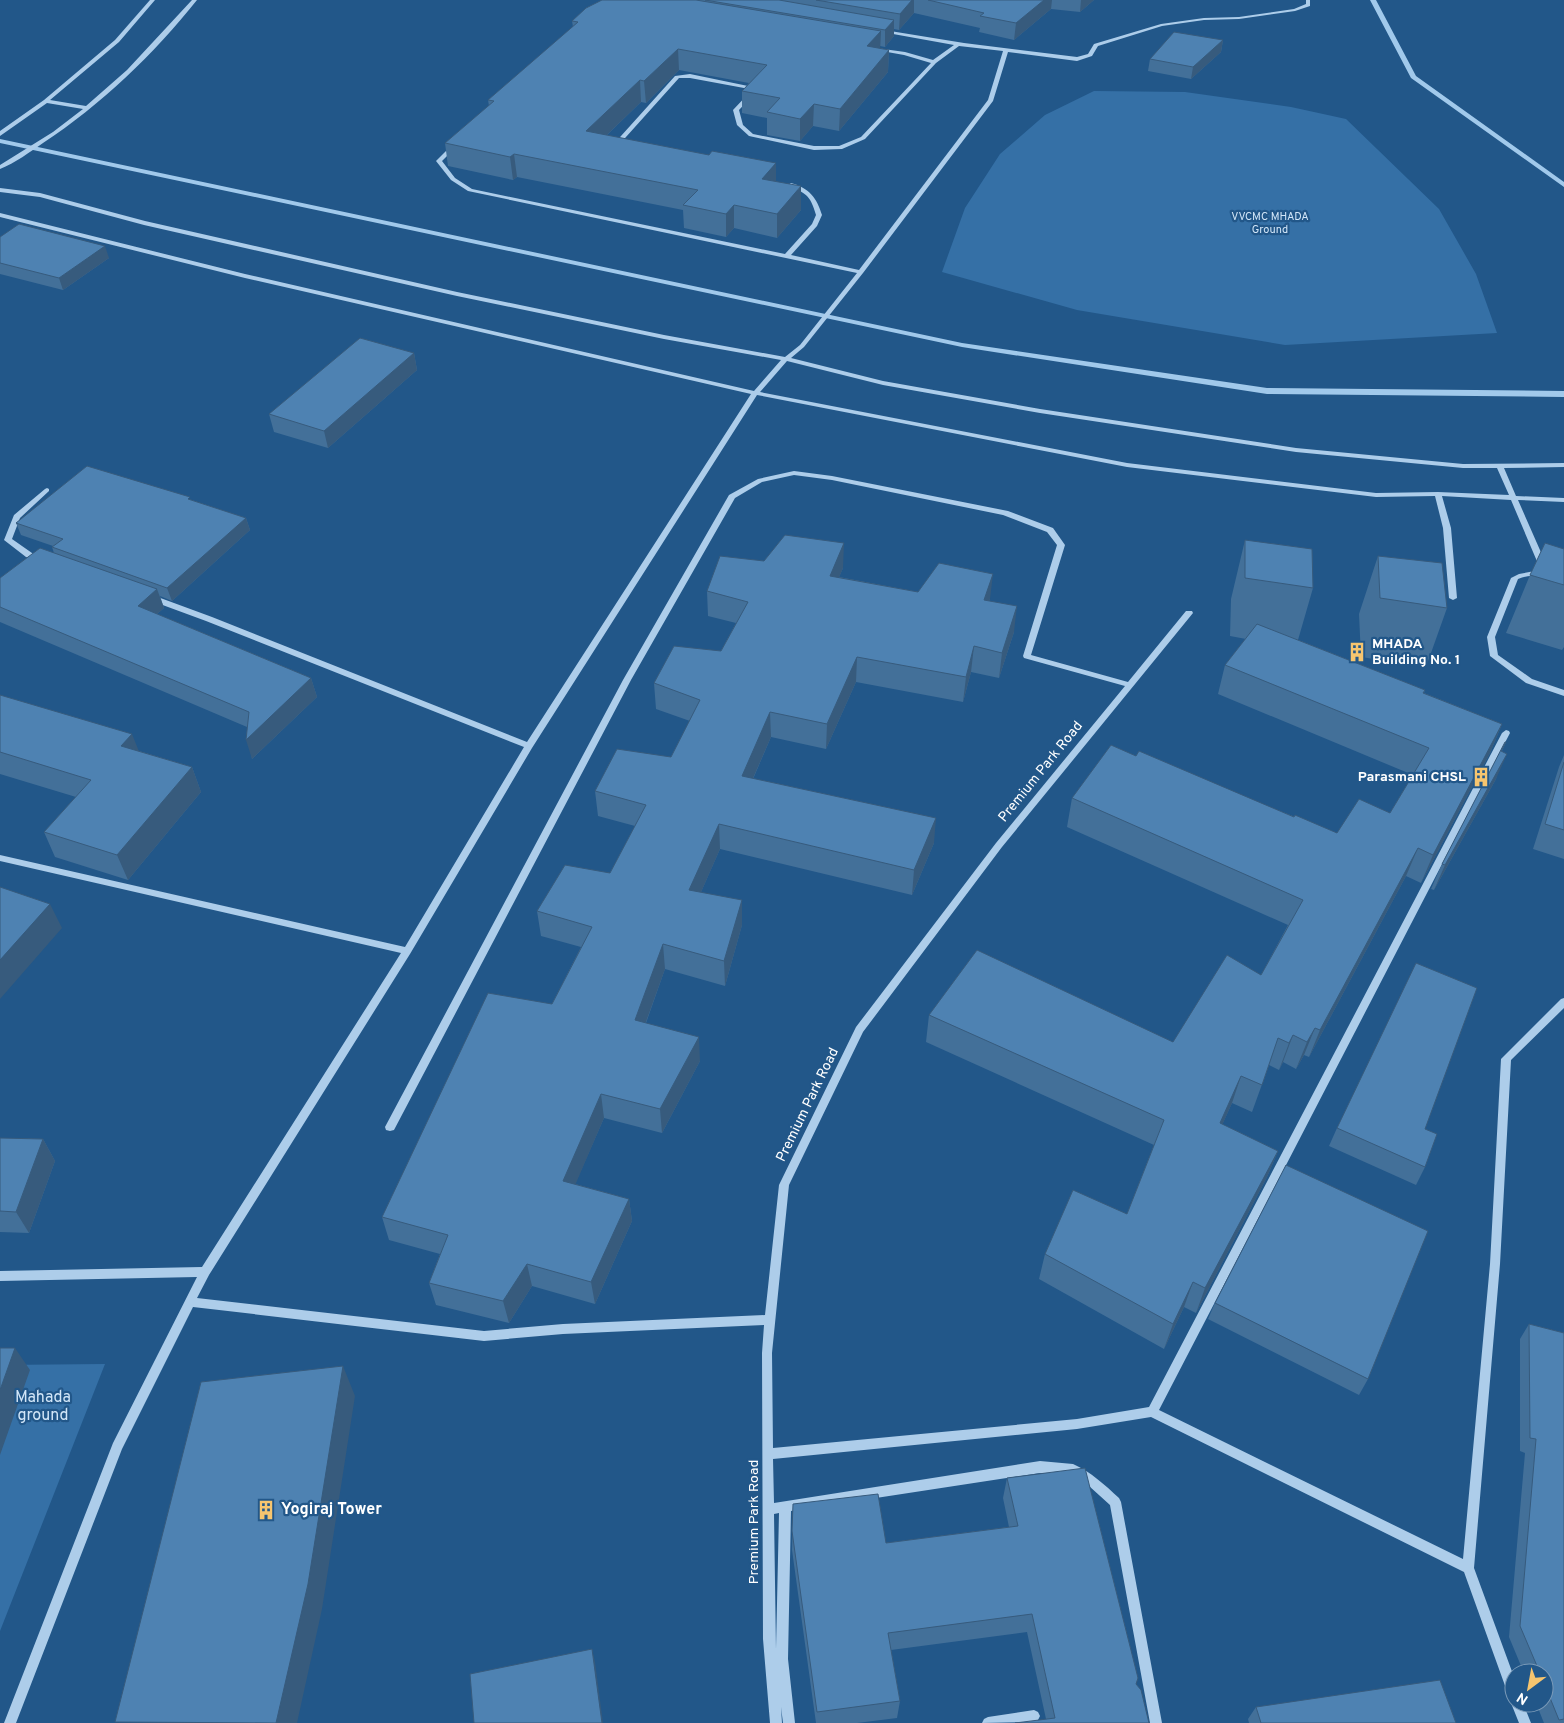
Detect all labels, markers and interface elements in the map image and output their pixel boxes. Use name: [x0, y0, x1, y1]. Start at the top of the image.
park label: VVCMC MHADA Ground: [1231, 210, 1309, 237]
place label: MHADA Building No. 1: [1372, 636, 1460, 669]
building icon: MHADA Building No. 1: [1346, 641, 1368, 663]
street label: Premium Park Road: [995, 718, 1087, 826]
building icon: Parasmani CHSL: [1470, 766, 1492, 788]
place label: Parasmani CHSL: [1358, 769, 1466, 786]
street label: Premium Park Road: [773, 1045, 843, 1165]
park label: Mahada ground: [15, 1388, 71, 1426]
street label: Premium Park Road: [746, 1460, 763, 1584]
building icon: Yogiraj Tower: [255, 1499, 277, 1521]
place label: Yogiraj Tower: [281, 1500, 382, 1520]
north arrow: [1504, 1663, 1554, 1713]
text: N: [1514, 1688, 1532, 1708]

